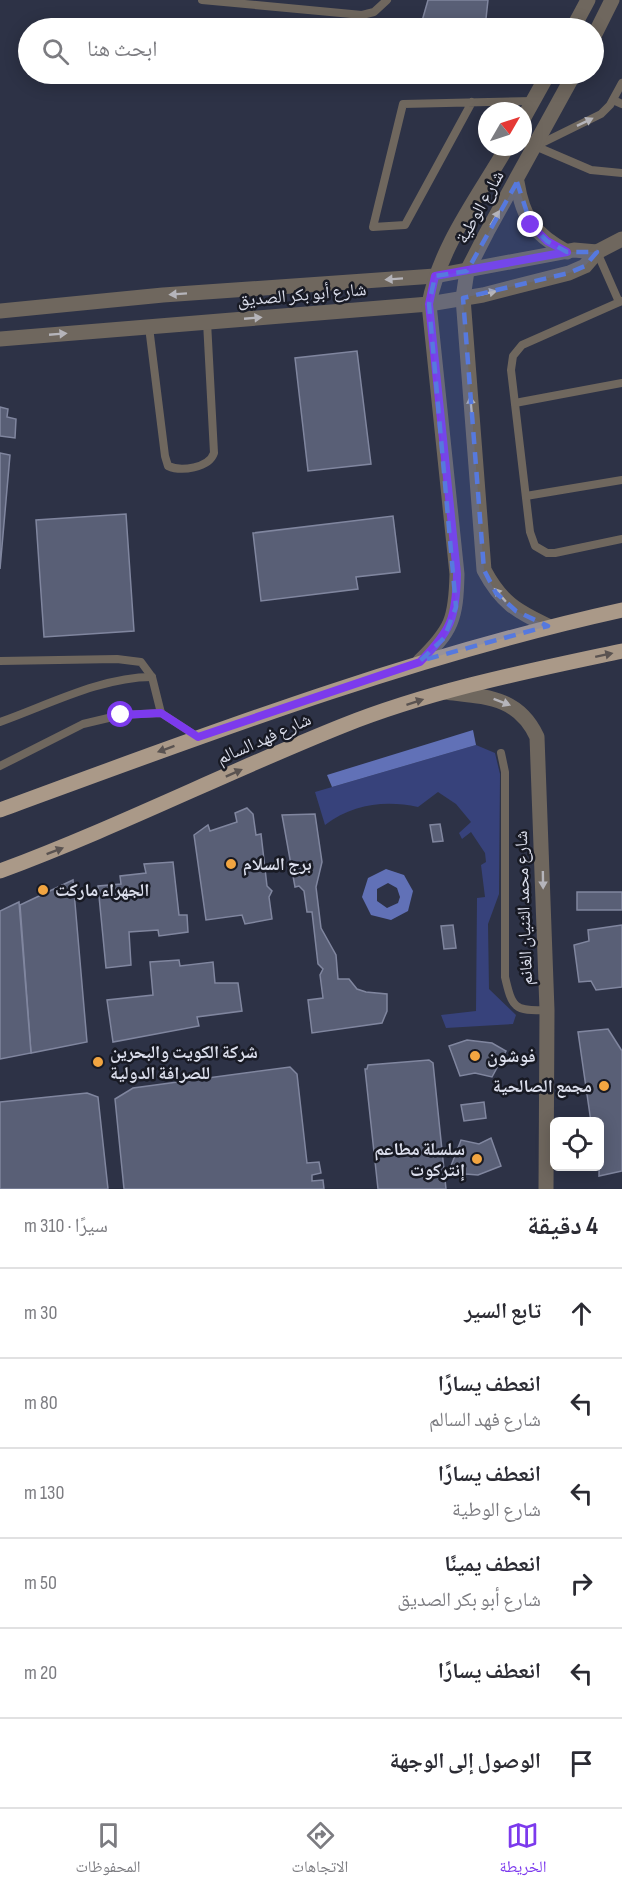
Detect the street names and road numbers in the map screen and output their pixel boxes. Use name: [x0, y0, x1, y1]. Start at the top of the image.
street label: شارع الوطية: [451, 167, 509, 247]
street label: شارع أبو بكر الصديق: [237, 278, 367, 311]
street label: شارع فهد السالم: [214, 709, 315, 770]
street label: شارع محمد الثنيان الغانم: [511, 830, 538, 986]

